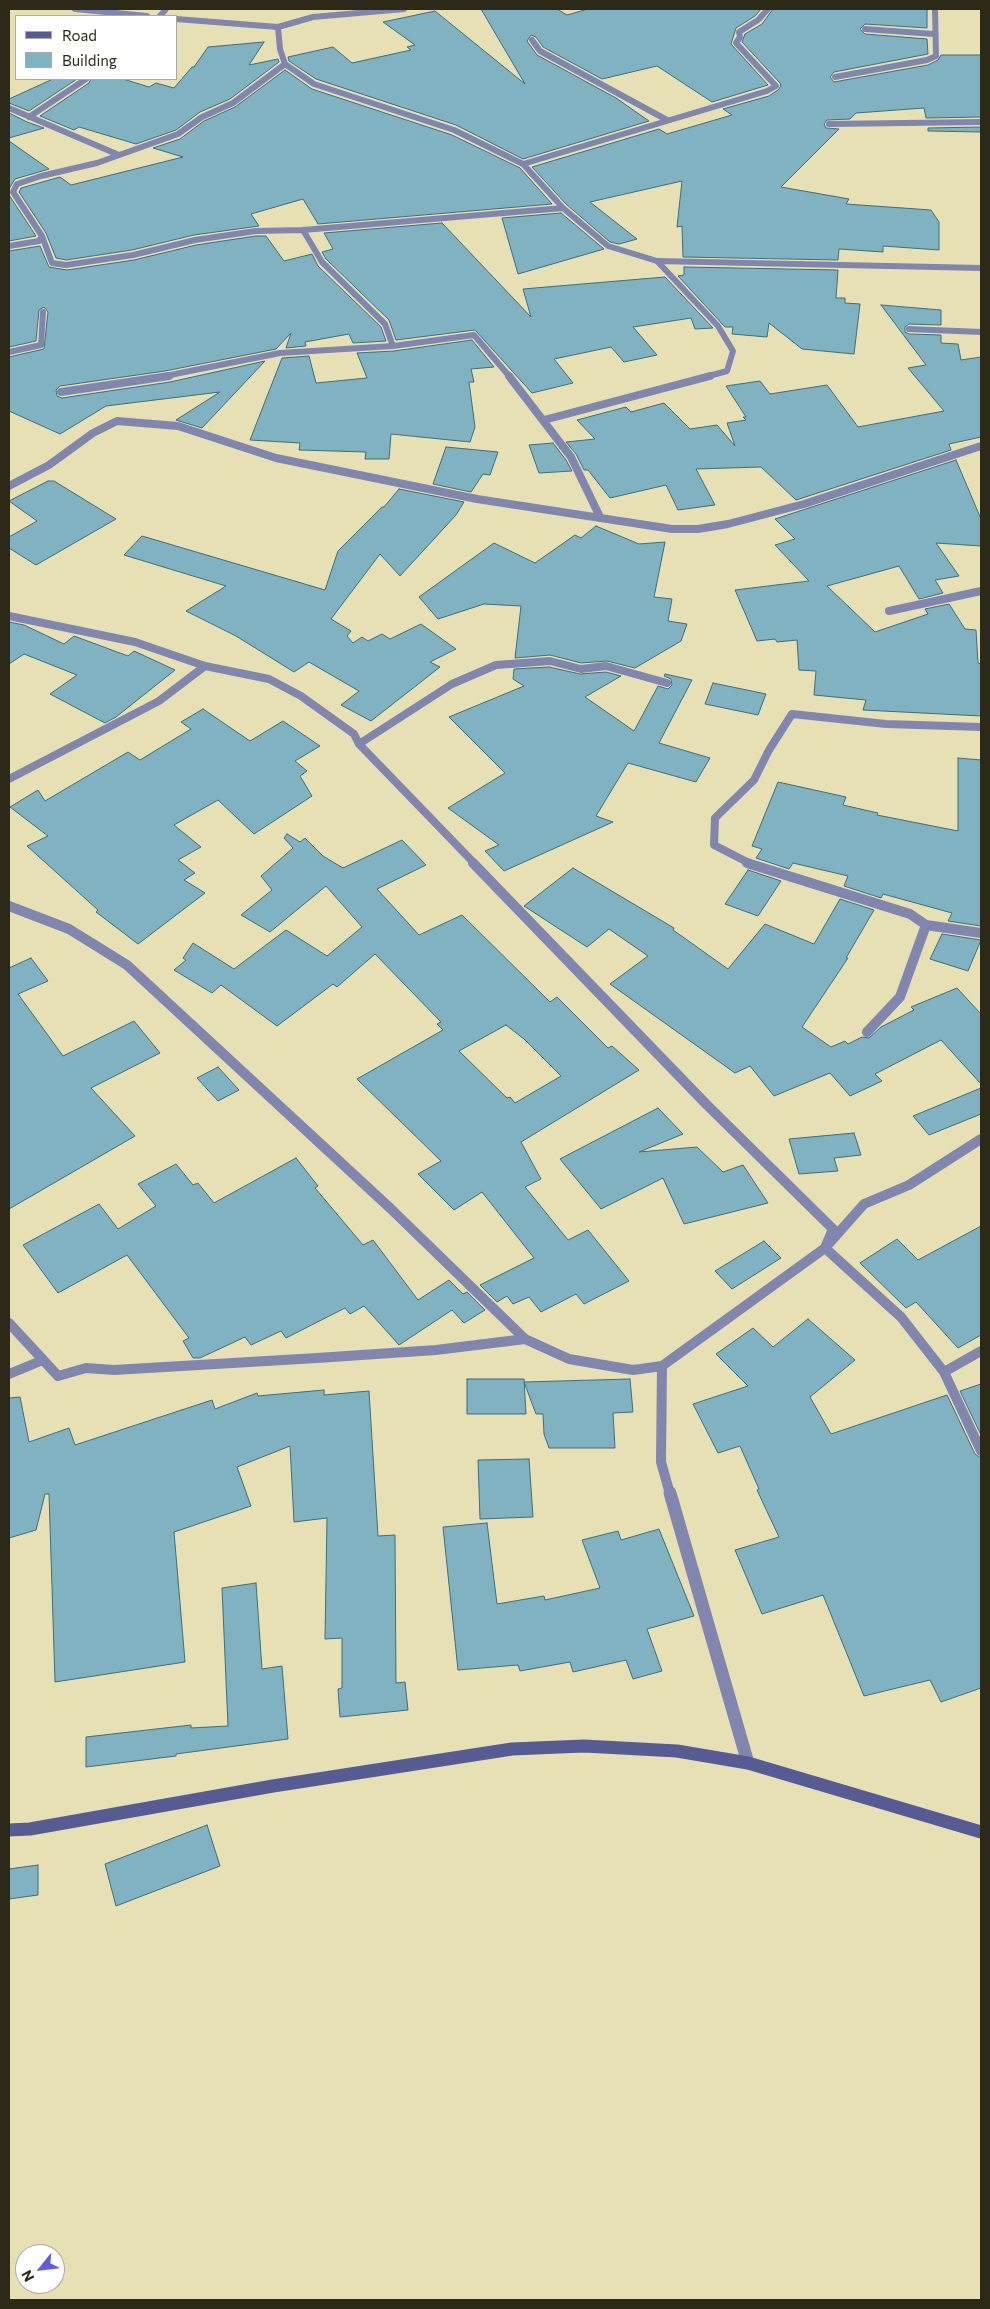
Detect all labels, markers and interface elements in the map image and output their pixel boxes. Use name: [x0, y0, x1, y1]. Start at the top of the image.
legend: [15, 15, 178, 80]
text: Road: [62, 26, 97, 44]
text: Building: [62, 51, 117, 69]
north arrow: [15, 2244, 65, 2294]
text: N: [17, 2267, 37, 2285]

